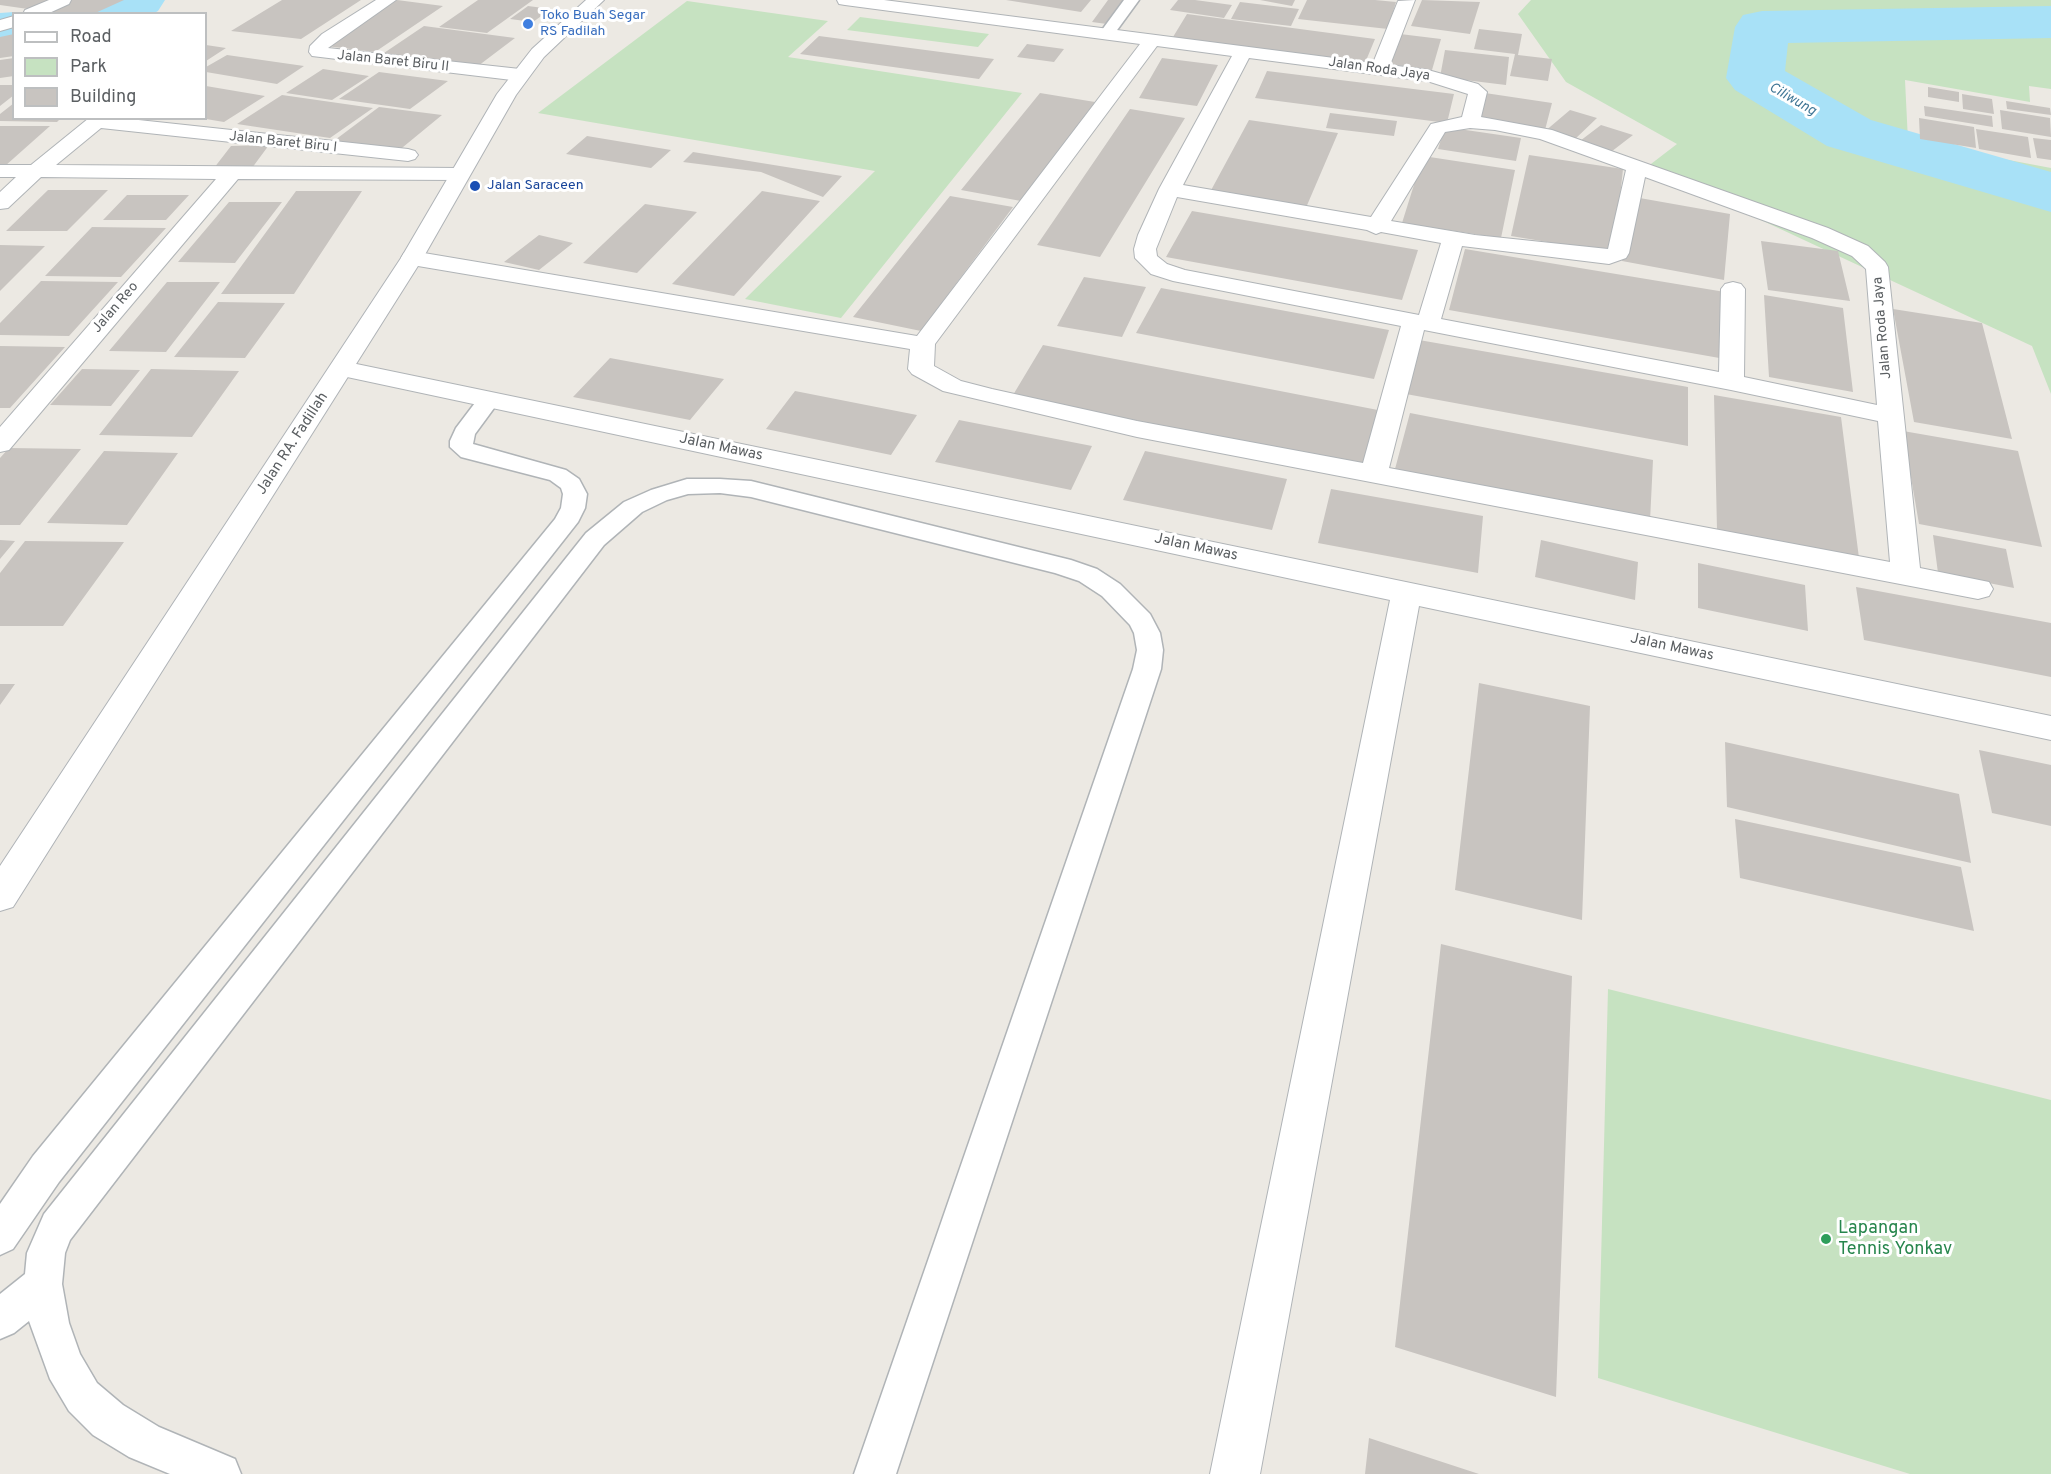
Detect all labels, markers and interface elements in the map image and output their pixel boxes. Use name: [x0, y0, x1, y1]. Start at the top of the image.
place label: Toko Buah Segar RS Fadilah: [540, 8, 645, 40]
legend: [12, 12, 207, 120]
marker: Toko Buah Segar RS Fadilah: [521, 17, 535, 31]
text: Road: [70, 26, 112, 49]
street label: Jalan Baret Biru II: [336, 48, 450, 76]
street label: Jalan Roda Jaya: [1327, 55, 1431, 85]
text: Park: [70, 56, 107, 79]
water label: Ciliwung: [1765, 80, 1819, 120]
text: Building: [70, 86, 136, 109]
street label: Jalan Baret Biru I: [228, 129, 338, 157]
place label: Jalan Saraceen: [487, 178, 584, 194]
marker: Jalan Saraceen: [468, 179, 482, 193]
street label: Jalan Roda Jaya: [1870, 276, 1896, 380]
street label: Jalan Reo: [89, 279, 143, 337]
street label: Jalan RA. Fadillah: [253, 389, 333, 499]
street label: Jalan Mawas: [678, 430, 764, 466]
street label: Jalan Mawas: [1153, 530, 1239, 566]
street label: Jalan Mawas: [1629, 630, 1715, 666]
place label: Lapangan Tennis Yonkav: [1838, 1218, 1952, 1260]
marker: Lapangan Tennis Yonkav: [1819, 1232, 1833, 1246]

